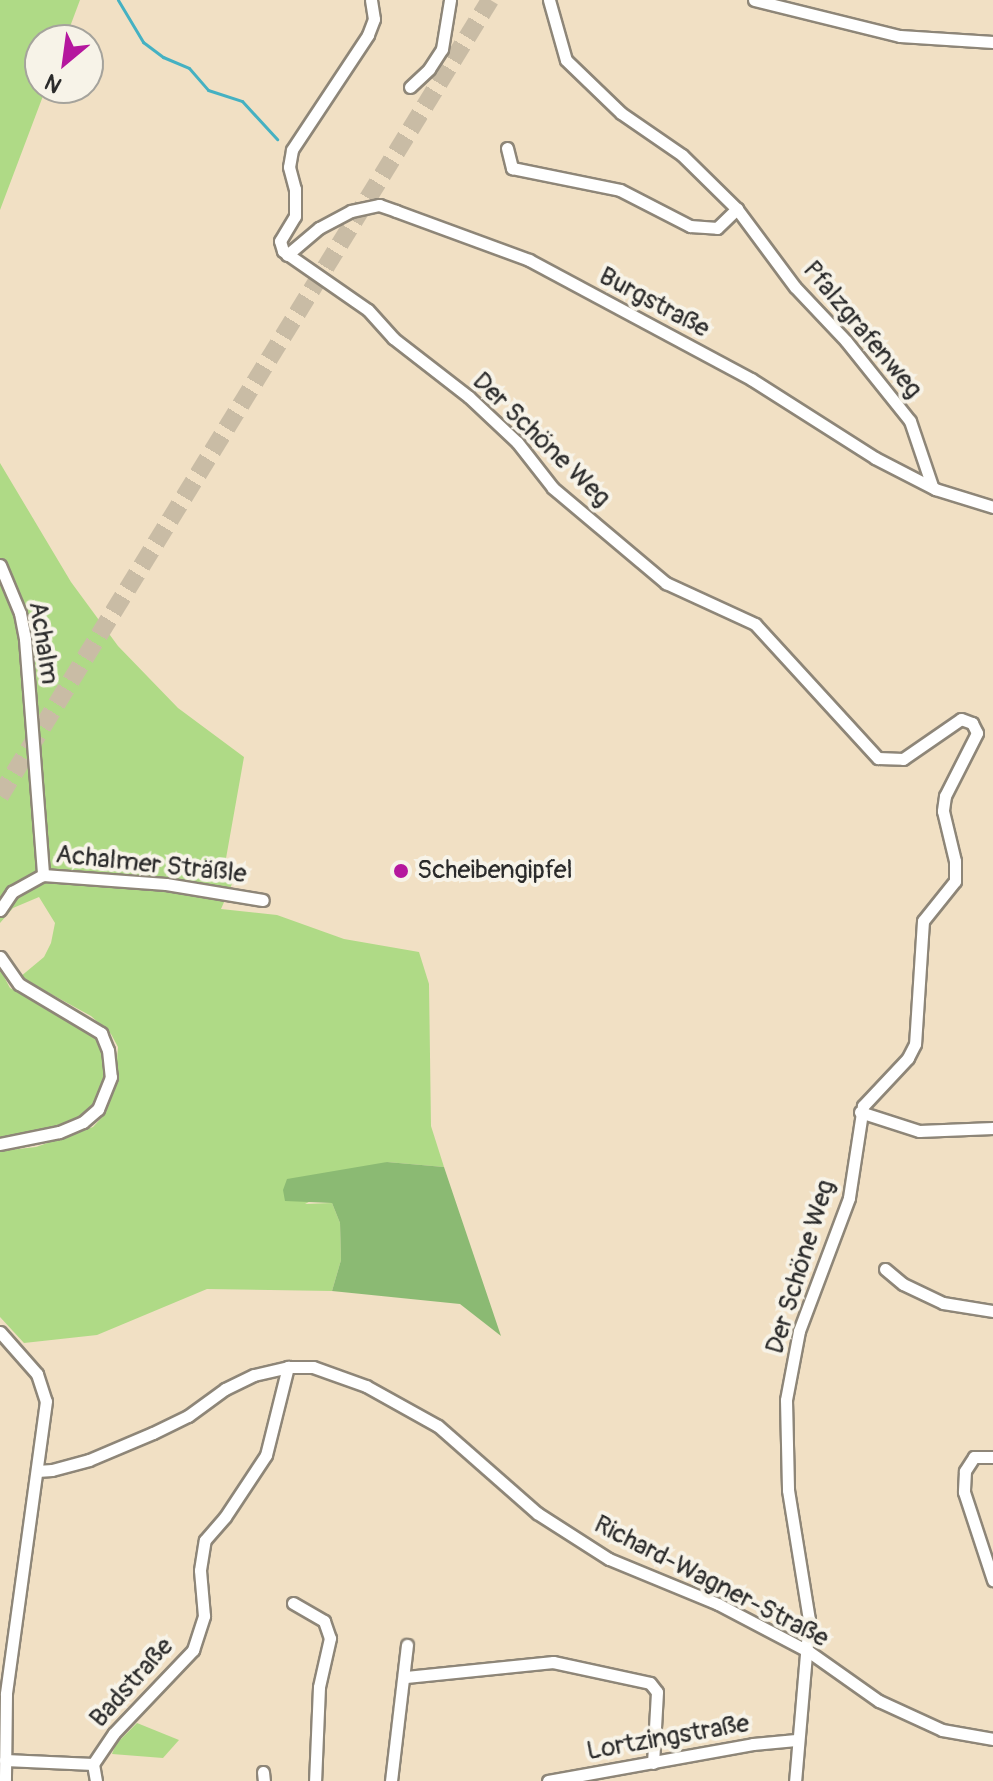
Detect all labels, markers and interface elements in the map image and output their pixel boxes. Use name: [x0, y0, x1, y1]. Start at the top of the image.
north arrow: [24, 24, 104, 104]
text: N: [40, 67, 67, 99]
street label: Pfalzgrafenweg: [796, 255, 928, 405]
street label: Burgstraße: [593, 261, 715, 345]
street label: Der Schöne Weg: [465, 366, 617, 514]
street label: Achalm: [21, 599, 65, 687]
street label: Achalmer Sträßle: [54, 839, 248, 891]
place label: Scheibengipfel: [417, 855, 573, 887]
marker: Scheibengipfel: [392, 862, 410, 880]
street label: Der Schöne Weg: [760, 1176, 842, 1358]
street label: Richard-Wagner-Straße: [589, 1509, 833, 1655]
street label: Badstraße: [84, 1632, 180, 1734]
street label: Lortzingstraße: [584, 1708, 752, 1768]

